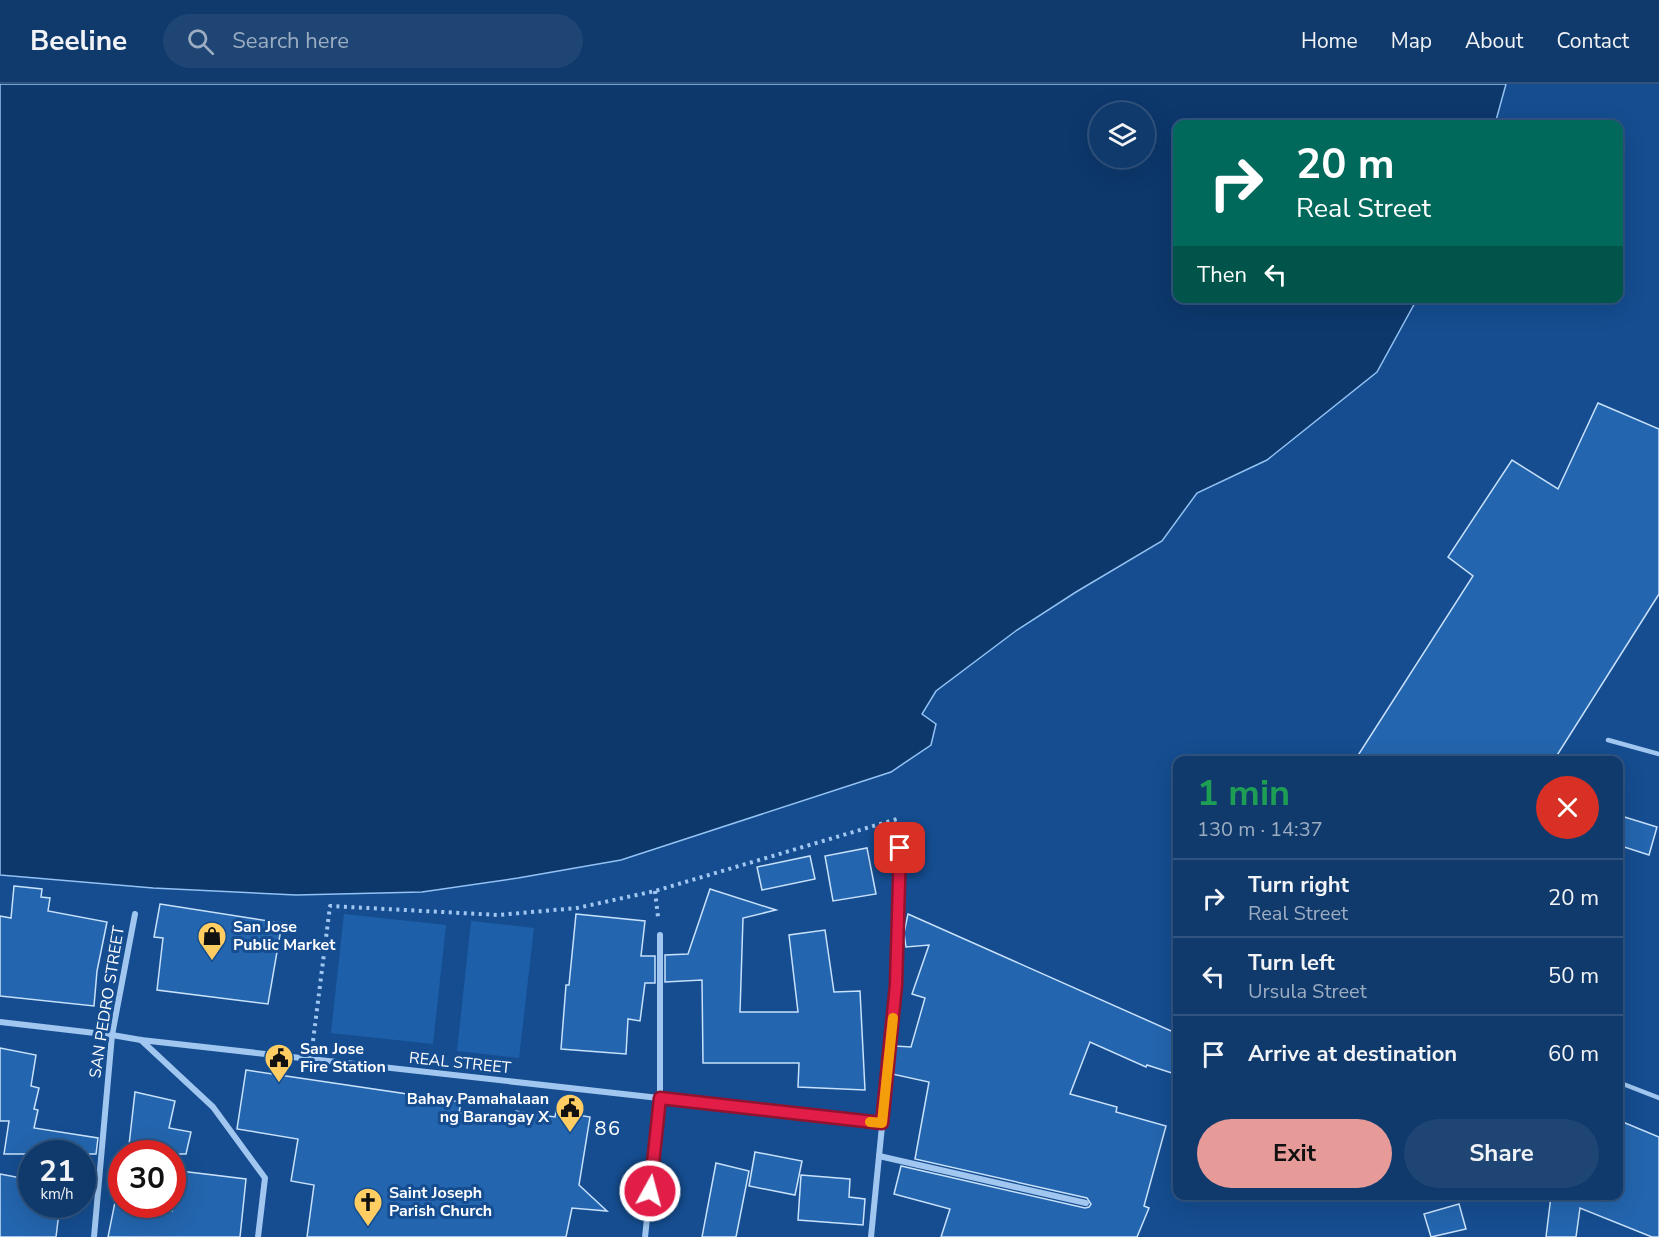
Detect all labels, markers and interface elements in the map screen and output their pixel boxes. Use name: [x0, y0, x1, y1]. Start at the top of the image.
search box: [163, 14, 583, 68]
text: Beeline: [30, 22, 127, 60]
icon: search: [184, 25, 217, 58]
text: Search here: [232, 26, 349, 56]
text: Home: [1301, 27, 1358, 55]
text: Map: [1391, 27, 1432, 55]
text: About: [1465, 27, 1523, 55]
text: Contact: [1556, 27, 1629, 55]
map controls: [1089, 102, 1155, 168]
button: layers: [1089, 102, 1155, 168]
text: 20 m: [1296, 136, 1395, 193]
icon: right: [1197, 144, 1275, 222]
text: Real Street: [1296, 190, 1431, 227]
icon: left: [1259, 258, 1292, 291]
text: Then: [1197, 260, 1247, 290]
text: 1 min: [1197, 769, 1290, 818]
button: close: [1536, 776, 1599, 839]
text: 130 m · 14:37: [1197, 816, 1323, 843]
pin: [874, 822, 925, 873]
icon: arrive: [883, 831, 916, 864]
text: Turn right: [1248, 870, 1349, 900]
icon: right: [1197, 882, 1230, 915]
text: 20 m: [1548, 883, 1599, 913]
text: Real Street: [1248, 900, 1348, 927]
place label: San Jose Public Market: [233, 916, 336, 956]
shop icon: San Jose Public Market: [196, 920, 228, 962]
street label: SAN PEDRO STREET: [84, 924, 130, 1080]
text: Turn left: [1248, 948, 1335, 978]
icon: left: [1197, 960, 1230, 993]
text: 50 m: [1548, 961, 1599, 991]
text: Ursula Street: [1248, 978, 1367, 1005]
place label: San Jose Fire Station: [300, 1038, 386, 1078]
icon: arrive: [1197, 1038, 1230, 1071]
text: Arrive at destination: [1248, 1039, 1457, 1069]
text: 60 m: [1548, 1039, 1599, 1069]
public building icon: San Jose Fire Station: [263, 1042, 295, 1084]
street label: REAL STREET: [408, 1047, 512, 1079]
place label: Bahay Pamahalaan ng Barangay X: [407, 1088, 549, 1128]
public building icon: Bahay Pamahalaan ng Barangay X: [554, 1092, 586, 1134]
district label: 86: [595, 1115, 622, 1142]
button: Exit: [1197, 1119, 1392, 1188]
button: Share: [1404, 1119, 1599, 1188]
speed limit sign: 30: [108, 1140, 186, 1218]
text: 21: [39, 1151, 75, 1192]
position arrow: [618, 1159, 682, 1223]
place label: Saint Joseph Parish Church: [389, 1182, 492, 1222]
text: km/h: [40, 1184, 74, 1204]
church icon: Saint Joseph Parish Church: [352, 1186, 384, 1228]

